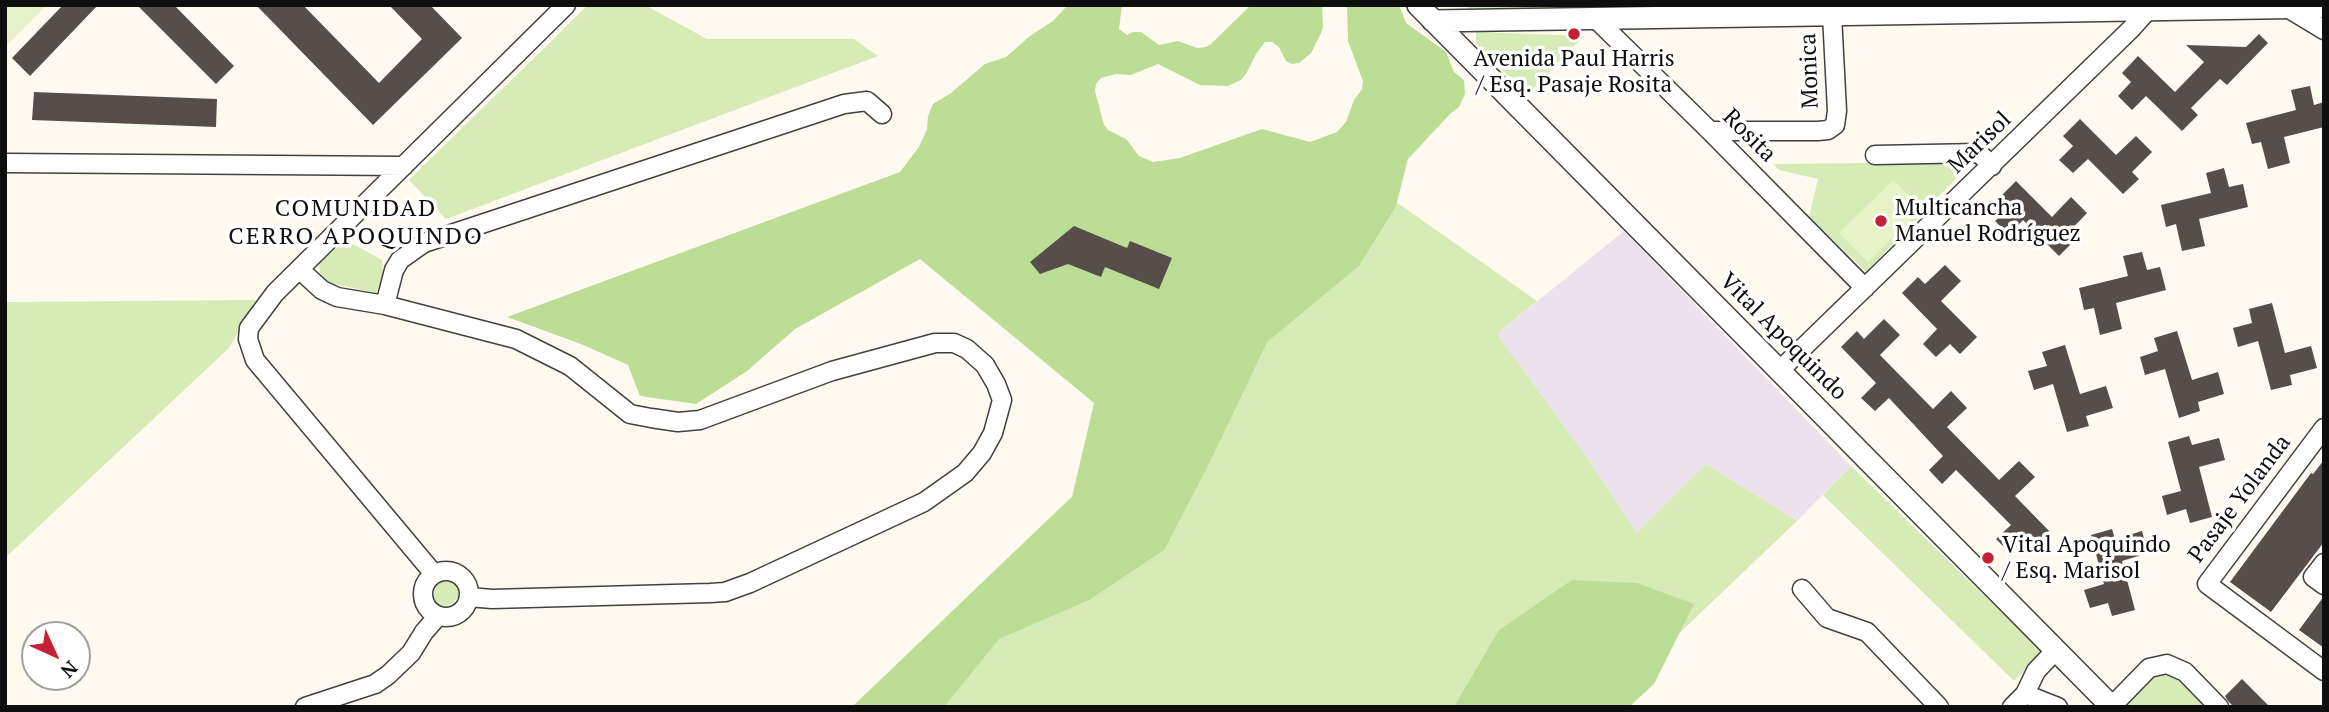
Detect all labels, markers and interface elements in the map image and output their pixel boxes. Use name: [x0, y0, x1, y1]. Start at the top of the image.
marker: Avenida Paul Harris / Esq. Pasaje Rosita: [1566, 26, 1582, 42]
street label: Monica: [1795, 33, 1825, 109]
place label: Avenida Paul Harris / Esq. Pasaje Rosita: [1473, 45, 1675, 99]
street label: Rosita: [1717, 104, 1781, 168]
street label: Marisol: [1943, 106, 2017, 180]
place label: Multicancha Manuel Rodríguez: [1895, 194, 2081, 248]
district label: COMUNIDAD CERRO APOQUINDO: [230, 195, 482, 251]
marker: Multicancha Manuel Rodríguez: [1873, 213, 1889, 229]
street label: Vital Apoquindo: [1714, 268, 1852, 406]
street label: Pasaje Yolanda: [2183, 430, 2297, 568]
place label: Vital Apoquindo / Esq. Marisol: [2002, 531, 2171, 585]
marker: Vital Apoquindo / Esq. Marisol: [1980, 550, 1996, 566]
north arrow: [21, 621, 91, 691]
text: N: [56, 656, 84, 684]

